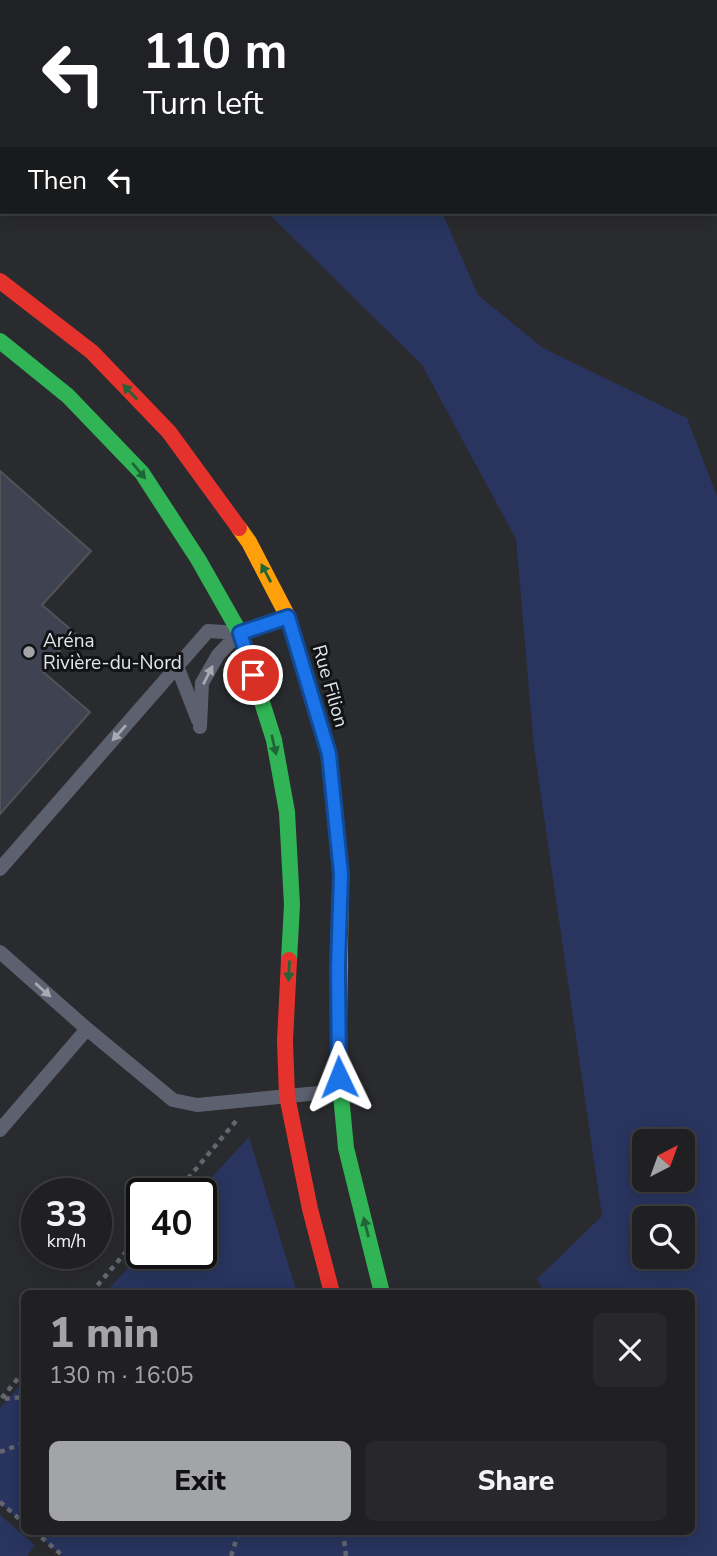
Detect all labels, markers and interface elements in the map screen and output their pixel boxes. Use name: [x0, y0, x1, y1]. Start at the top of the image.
text: 110 m: [143, 18, 287, 85]
icon: left: [28, 28, 119, 119]
text: Turn left: [143, 82, 263, 125]
icon: left: [101, 161, 139, 199]
text: Then: [28, 163, 87, 198]
one-way arrow: [122, 383, 139, 400]
one-way arrow: [131, 462, 147, 480]
one-way arrow: [260, 563, 271, 583]
place label: Aréna Rivière-du-Nord: [43, 628, 182, 676]
street label: Rue Filion: [306, 642, 354, 730]
marker: Aréna Rivière-du-Nord: [21, 644, 37, 660]
pin: [223, 645, 283, 705]
icon: arrive: [234, 656, 272, 694]
one-way arrow: [202, 665, 213, 685]
one-way arrow: [111, 724, 127, 742]
one-way arrow: [269, 734, 280, 756]
one-way arrow: [283, 960, 294, 982]
one-way arrow: [34, 982, 52, 998]
position arrow: [302, 1040, 376, 1114]
north arrow: [632, 1129, 695, 1192]
map controls: [632, 1129, 695, 1269]
speed limit sign: 40: [126, 1178, 217, 1269]
text: 33: [45, 1191, 88, 1238]
button: search: [632, 1206, 695, 1269]
one-way arrow: [360, 1216, 371, 1238]
text: km/h: [47, 1229, 86, 1253]
text: 1 min: [49, 1305, 159, 1362]
button: close: [593, 1313, 667, 1387]
text: 130 m · 16:05: [49, 1360, 194, 1391]
button: Exit: [49, 1441, 351, 1521]
button: Share: [365, 1441, 667, 1521]

